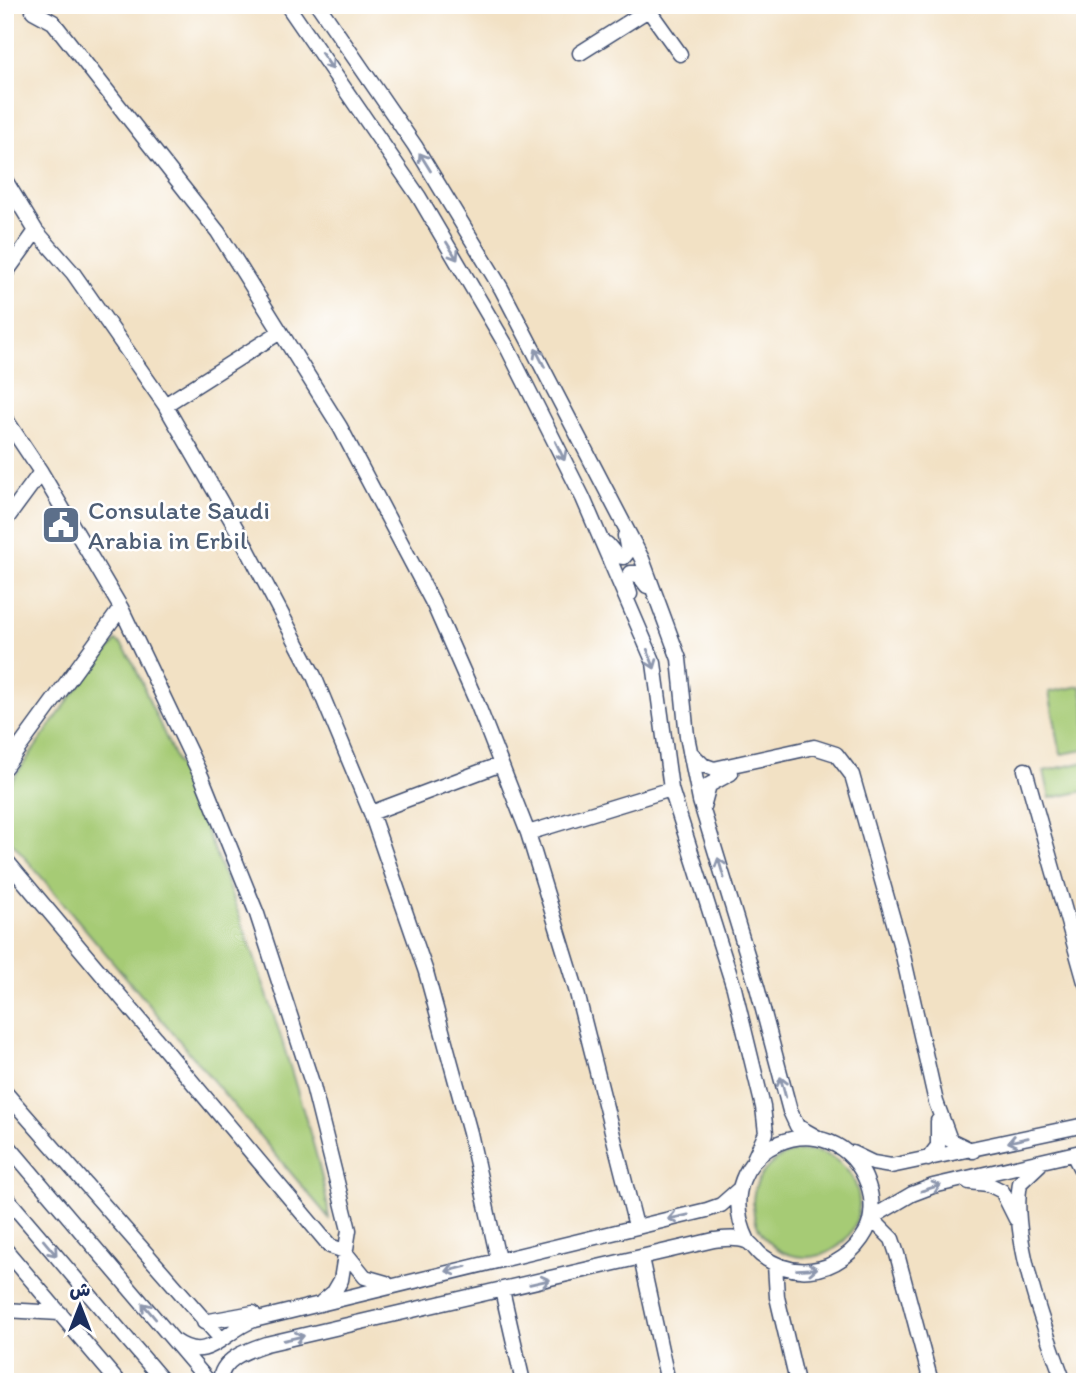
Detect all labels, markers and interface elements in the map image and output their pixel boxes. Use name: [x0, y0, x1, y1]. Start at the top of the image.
one-way arrow: [320, 51, 334, 70]
one-way arrow: [417, 153, 432, 172]
one-way arrow: [445, 240, 459, 260]
one-way arrow: [533, 348, 546, 369]
one-way arrow: [554, 440, 568, 461]
place label: Consulate Saudi Arabia in Erbil: [88, 494, 270, 556]
public building icon: Consulate Saudi Arabia in Erbil: [40, 504, 82, 546]
one-way arrow: [646, 648, 659, 669]
one-way arrow: [714, 857, 727, 879]
one-way arrow: [776, 1076, 789, 1098]
one-way arrow: [1007, 1134, 1030, 1147]
one-way arrow: [920, 1180, 942, 1193]
one-way arrow: [667, 1211, 690, 1224]
one-way arrow: [42, 1238, 58, 1256]
one-way arrow: [795, 1262, 817, 1275]
one-way arrow: [445, 1263, 468, 1276]
north arrow: [46, 1272, 116, 1342]
one-way arrow: [528, 1275, 550, 1288]
text: ش: [70, 1278, 91, 1301]
one-way arrow: [141, 1302, 157, 1320]
one-way arrow: [282, 1330, 305, 1344]

